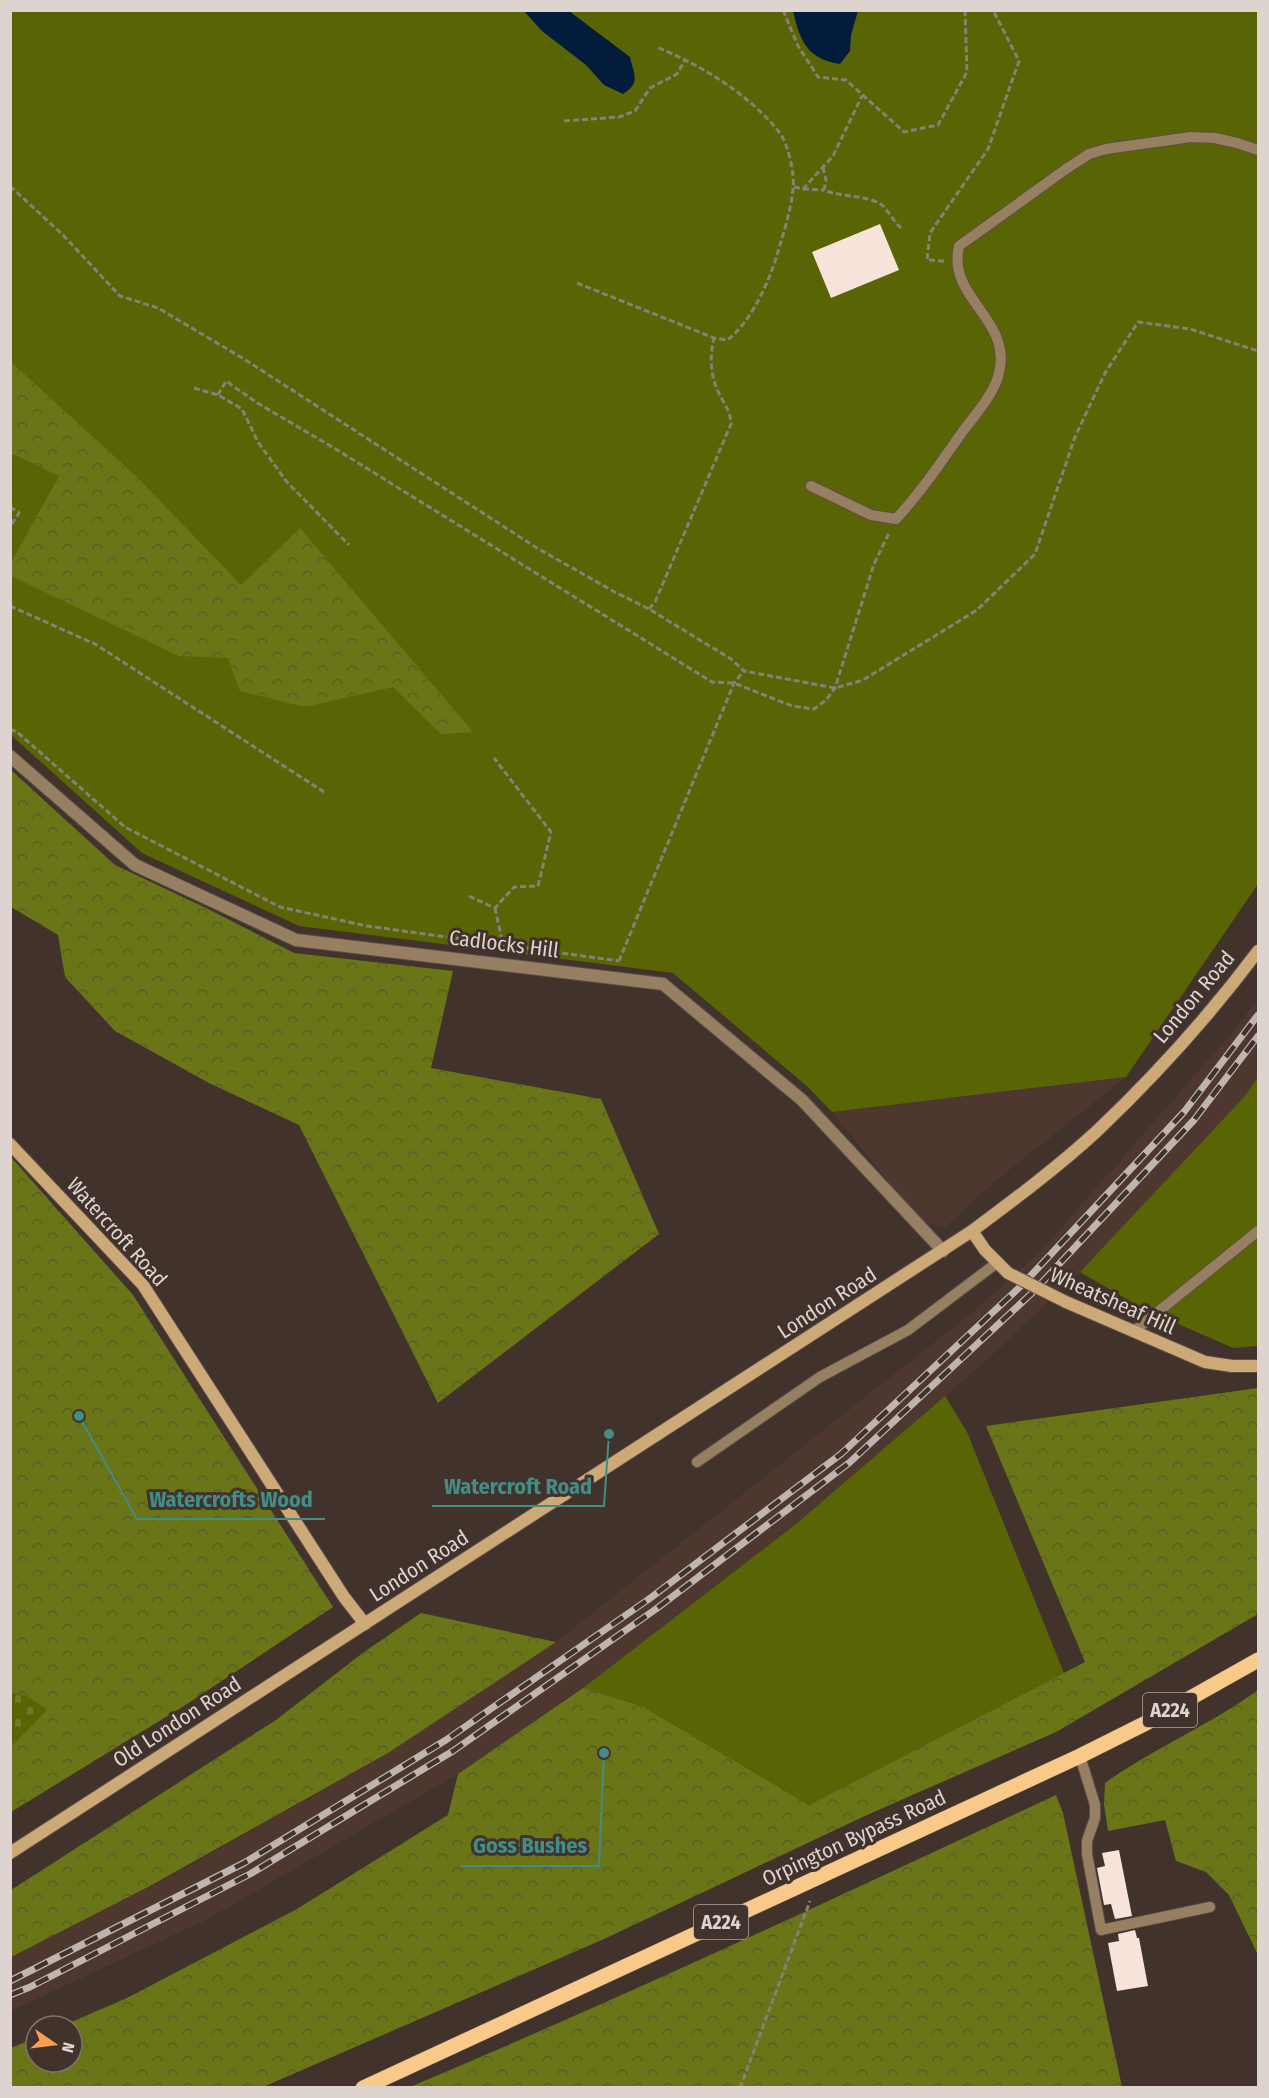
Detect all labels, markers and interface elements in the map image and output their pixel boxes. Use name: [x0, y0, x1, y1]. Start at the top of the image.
street label: Cadlocks Hill: [448, 924, 561, 964]
street label: London Road: [1148, 945, 1240, 1049]
street label: Watercroft Road: [61, 1172, 173, 1292]
street label: London Road: [773, 1261, 881, 1345]
street label: Wheatsheaf Hill: [1046, 1262, 1180, 1341]
callout: Watercroft Road: [432, 1466, 604, 1506]
text: Watercroft Road: [444, 1473, 592, 1500]
callout: Watercrofts Wood: [137, 1479, 325, 1519]
text: Watercrofts Wood: [149, 1486, 313, 1513]
street label: London Road: [365, 1524, 473, 1608]
street label: Old London Road: [108, 1671, 246, 1773]
road number: A224: [1143, 1693, 1197, 1727]
street label: Orpington Bypass Road: [758, 1784, 950, 1892]
callout: Goss Bushes: [461, 1826, 599, 1866]
text: Goss Bushes: [473, 1832, 587, 1859]
road number: A224: [694, 1905, 748, 1939]
north arrow: [24, 2014, 84, 2074]
text: N: [58, 2041, 78, 2054]

